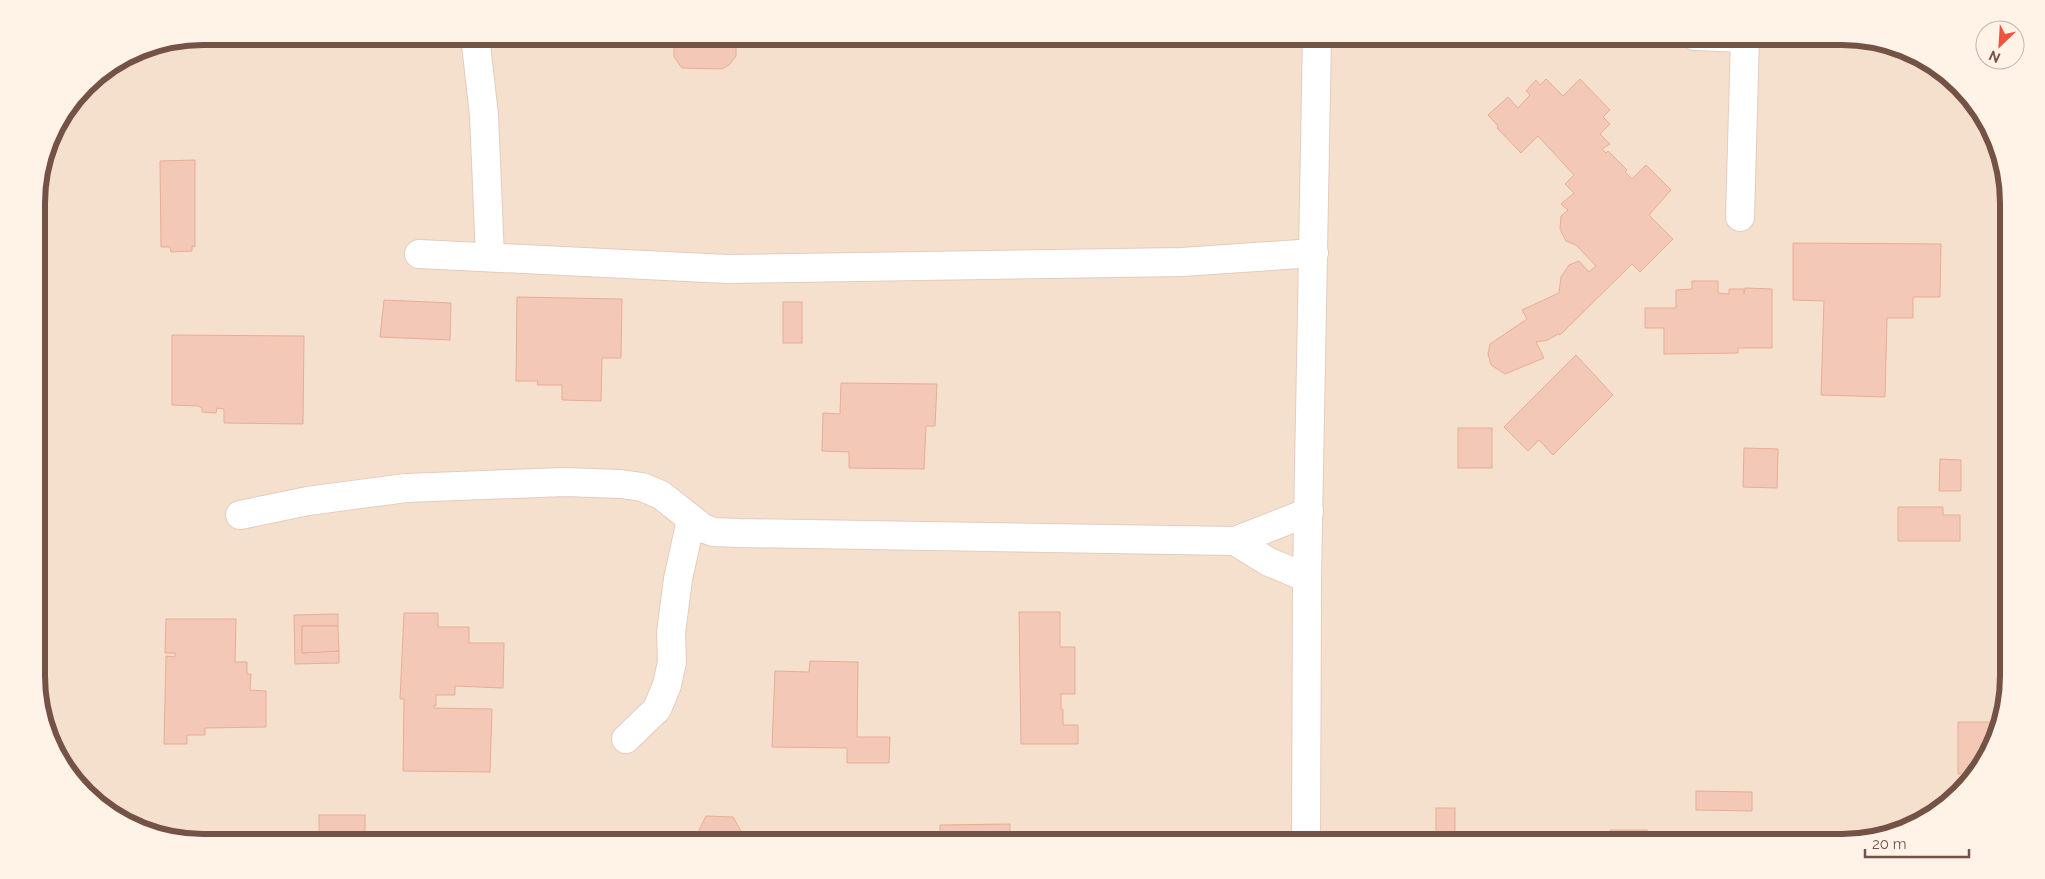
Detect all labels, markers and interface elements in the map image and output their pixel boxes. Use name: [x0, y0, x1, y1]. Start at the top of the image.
north arrow: [1975, 20, 2025, 70]
text: N: [1986, 47, 2003, 66]
scale bar: [1865, 826, 1969, 858]
text: 20 m: [1872, 835, 1907, 853]

